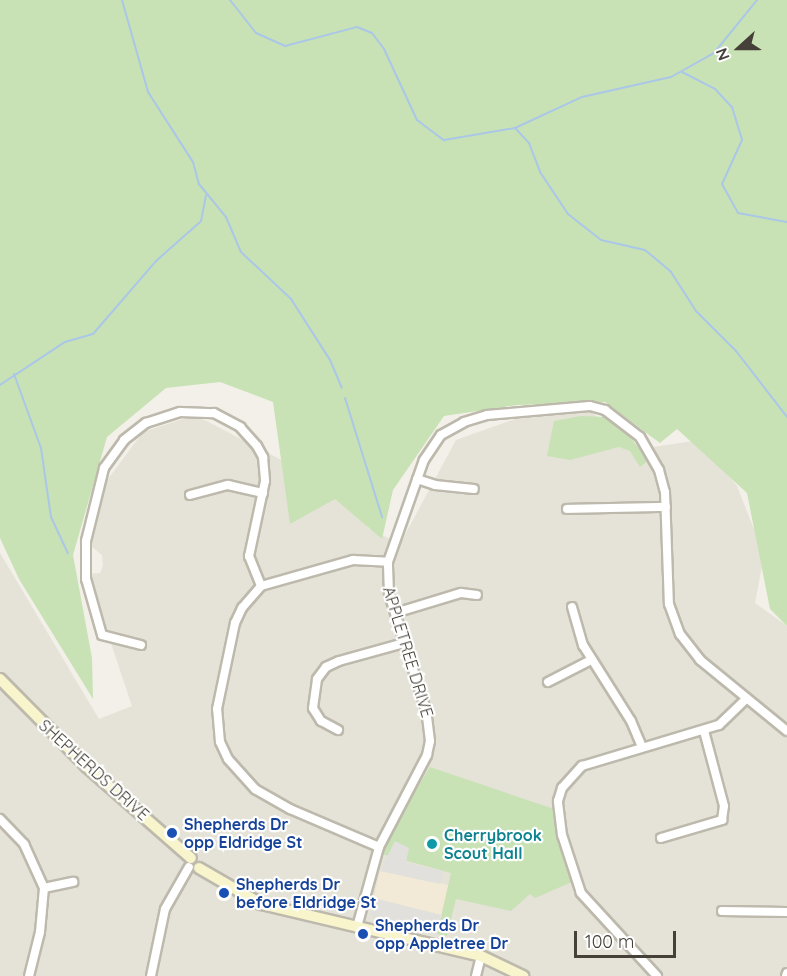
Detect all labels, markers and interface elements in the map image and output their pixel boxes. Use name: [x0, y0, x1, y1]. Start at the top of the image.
north arrow: [709, 18, 769, 78]
text: N: [711, 45, 734, 64]
street label: APPLETREE DRIVE: [379, 584, 437, 720]
street label: SHEPHERDS DRIVE: [35, 716, 153, 824]
place label: Shepherds Dr opp Eldridge St: [184, 814, 303, 852]
place label: Cherrybrook Scout Hall: [444, 825, 542, 863]
marker: Shepherds Dr opp Eldridge St: [165, 826, 179, 840]
marker: Cherrybrook Scout Hall: [425, 837, 439, 851]
place label: Shepherds Dr before Eldridge St: [236, 874, 377, 912]
marker: Shepherds Dr before Eldridge St: [217, 886, 231, 900]
place label: Shepherds Dr opp Appletree Dr: [375, 915, 508, 953]
scale bar: [577, 919, 679, 957]
marker: Shepherds Dr opp Appletree Dr: [356, 927, 370, 941]
text: 100 m: [585, 930, 634, 953]

